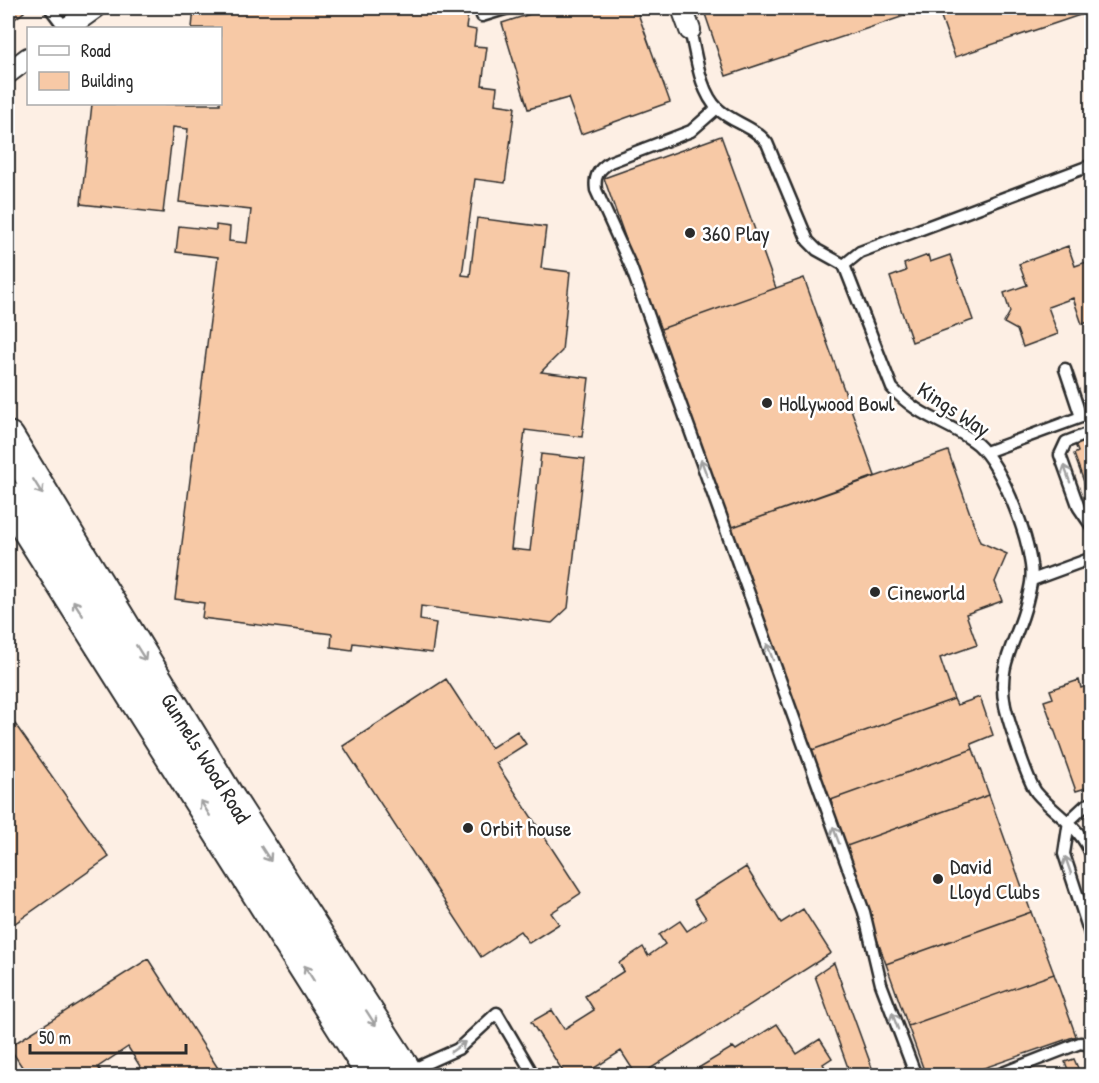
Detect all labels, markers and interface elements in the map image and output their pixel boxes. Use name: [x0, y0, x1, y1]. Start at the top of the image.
legend: [27, 27, 222, 105]
text: Road: [81, 38, 111, 63]
text: Building: [81, 68, 133, 93]
place label: 360 Play: [702, 218, 770, 248]
marker: 360 Play: [683, 226, 697, 240]
street label: Kings Way: [912, 374, 996, 444]
place label: Hollywood Bowl: [779, 388, 895, 418]
marker: Hollywood Bowl: [760, 396, 774, 410]
one-way arrow: [698, 459, 709, 478]
one-way arrow: [1060, 465, 1071, 484]
one-way arrow: [33, 478, 45, 495]
place label: Cineworld: [887, 577, 965, 607]
marker: Cineworld: [868, 585, 882, 599]
one-way arrow: [71, 600, 83, 617]
one-way arrow: [764, 643, 775, 662]
one-way arrow: [135, 644, 147, 661]
street label: Gunnels Wood Road: [154, 687, 258, 829]
one-way arrow: [198, 800, 210, 817]
place label: Orbit house: [480, 813, 572, 843]
marker: Orbit house: [461, 821, 475, 835]
one-way arrow: [830, 826, 841, 845]
one-way arrow: [261, 845, 273, 862]
place label: David Lloyd Clubs: [950, 851, 1040, 906]
one-way arrow: [1061, 856, 1072, 875]
marker: David Lloyd Clubs: [931, 872, 945, 886]
one-way arrow: [303, 965, 315, 982]
one-way arrow: [365, 1010, 378, 1027]
one-way arrow: [888, 1012, 899, 1031]
scale bar: [30, 1017, 186, 1055]
text: 50 m: [39, 1025, 71, 1050]
one-way arrow: [449, 1041, 465, 1053]

